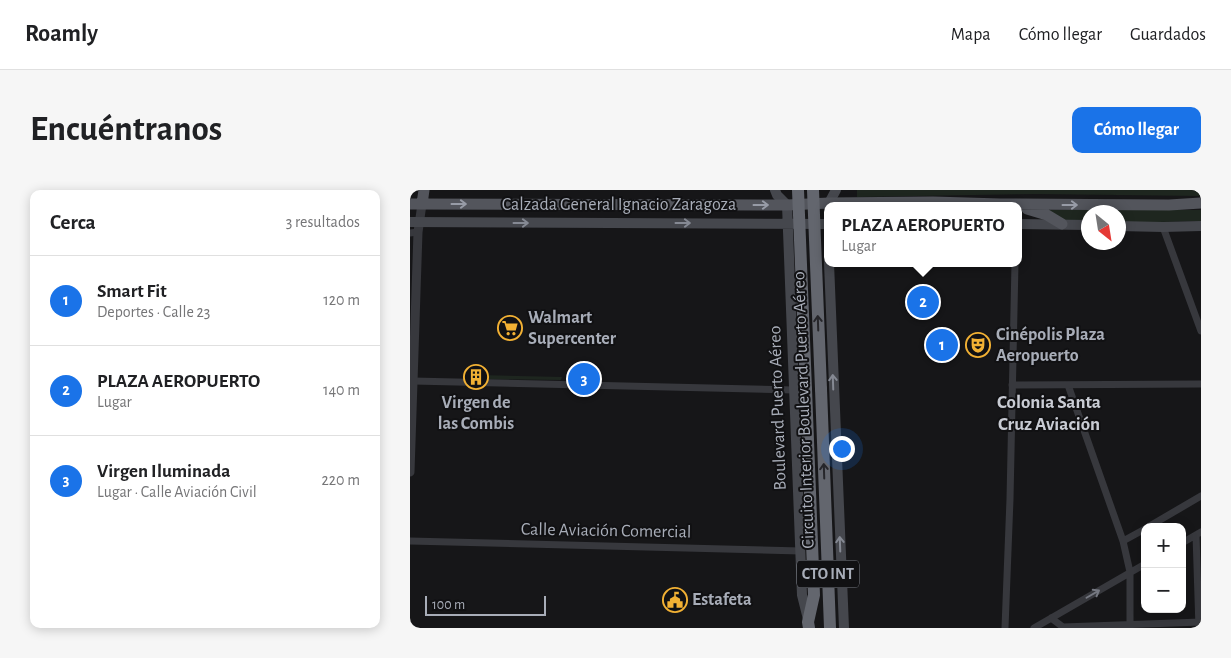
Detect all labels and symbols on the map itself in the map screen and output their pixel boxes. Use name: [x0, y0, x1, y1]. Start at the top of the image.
street label: Calzada General Ignacio Zaragoza: [502, 196, 736, 214]
one-way arrow: [450, 199, 466, 209]
one-way arrow: [752, 200, 769, 210]
one-way arrow: [1062, 200, 1078, 210]
north arrow: [1081, 205, 1126, 250]
one-way arrow: [512, 218, 528, 228]
one-way arrow: [674, 218, 691, 228]
street label: Circuito Interior Boulevard Puerto Aéreo: [790, 271, 818, 549]
pin: 2: [907, 283, 939, 321]
place label: Walmart Supercenter: [528, 309, 617, 348]
supermarket icon: Walmart Supercenter: [497, 315, 523, 341]
one-way arrow: [813, 315, 823, 331]
street label: Boulevard Puerto Aéreo: [766, 325, 790, 491]
pin: 1: [926, 326, 958, 364]
place label: Cinépolis Plaza Aeropuerto: [996, 326, 1105, 365]
theatre icon: Cinépolis Plaza Aeropuerto: [965, 332, 991, 358]
pin: 3: [568, 360, 600, 398]
building icon: Virgen de las Combis: [463, 364, 489, 390]
one-way arrow: [828, 374, 838, 390]
district label: Colonia Santa Cruz Aviación: [997, 393, 1101, 434]
place label: Virgen de las Combis: [438, 394, 514, 433]
your location: [829, 436, 855, 462]
one-way arrow: [819, 463, 829, 480]
street label: Calle Aviación Comercial: [521, 521, 691, 541]
one-way arrow: [835, 537, 845, 553]
road number: CTO INT: [797, 560, 859, 588]
public building icon: Estafeta: [662, 587, 688, 613]
one-way arrow: [1086, 589, 1101, 599]
place label: Estafeta: [692, 591, 752, 609]
scale bar: [425, 593, 546, 616]

